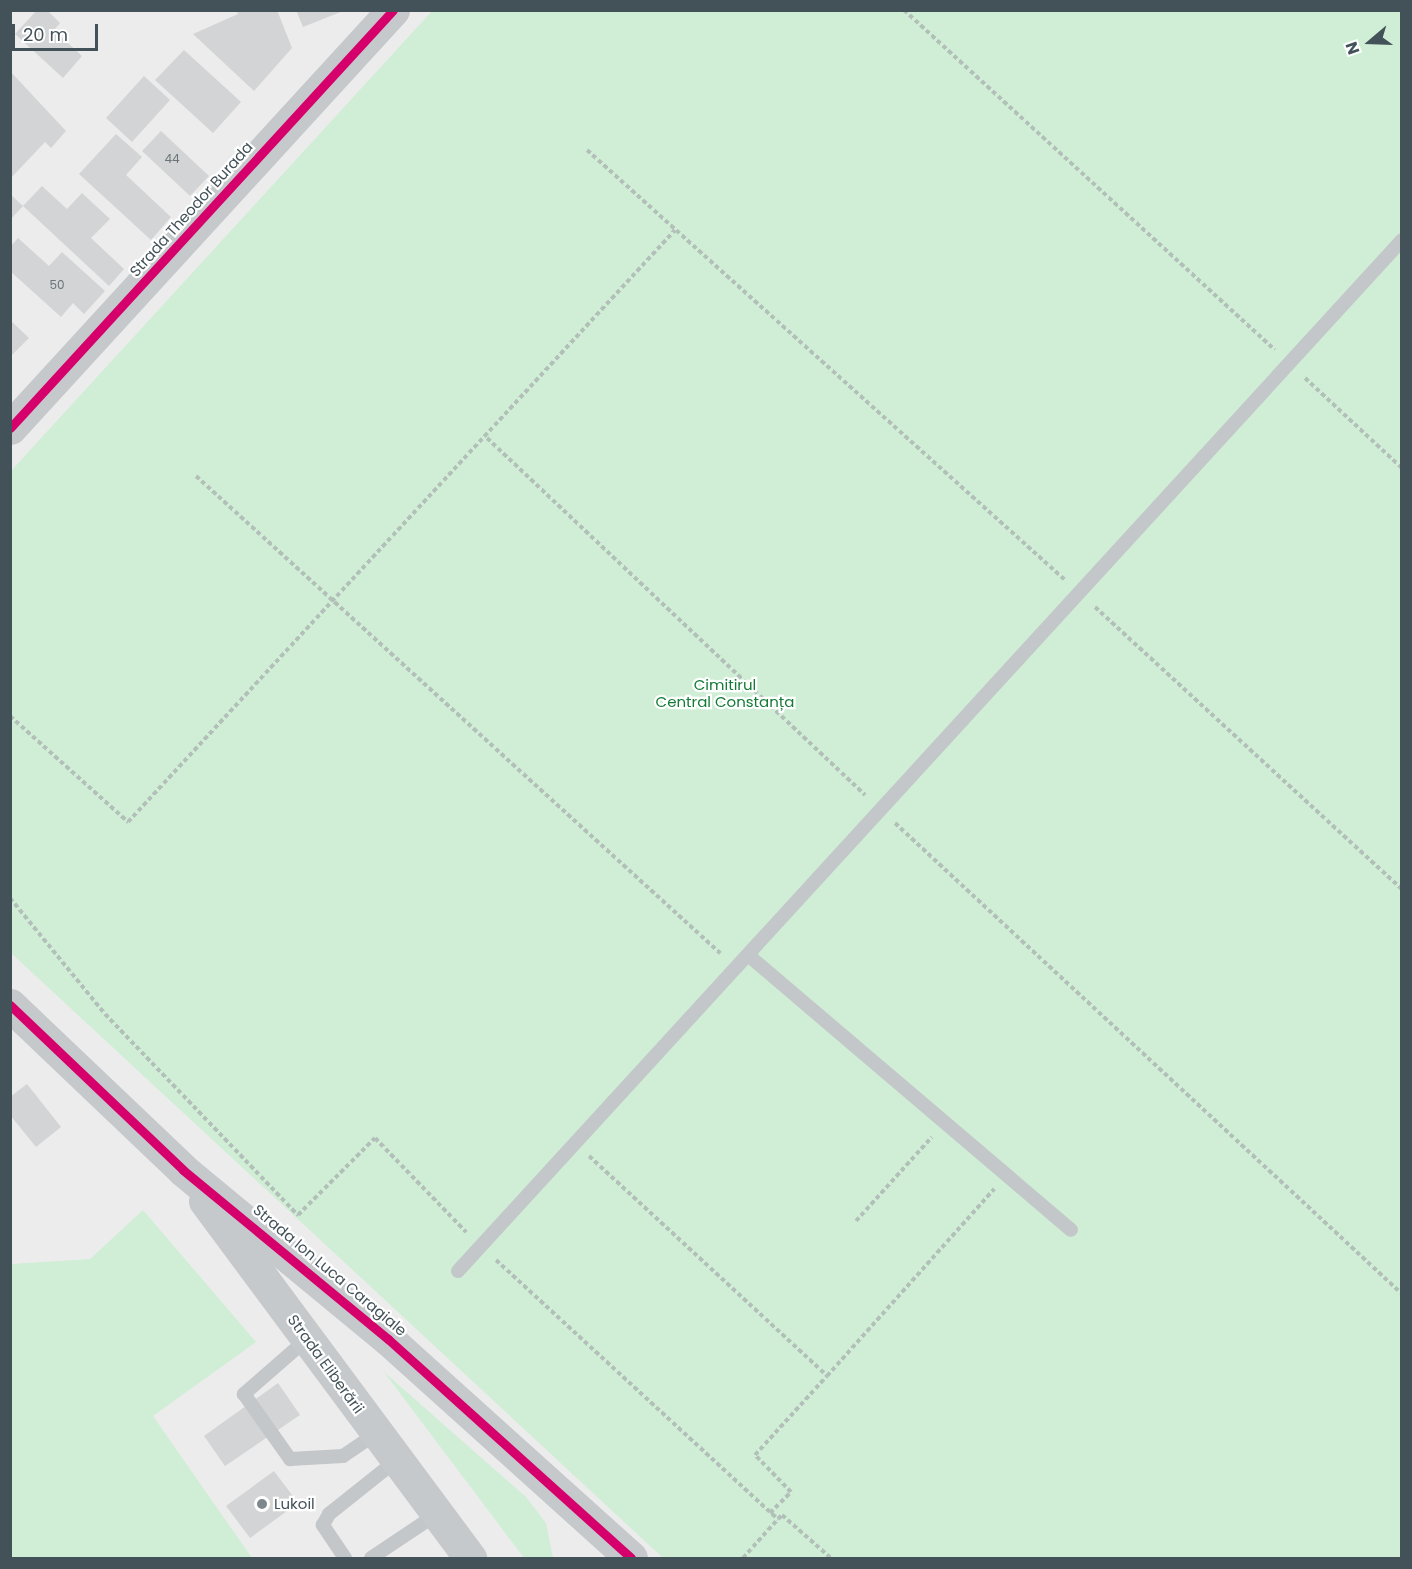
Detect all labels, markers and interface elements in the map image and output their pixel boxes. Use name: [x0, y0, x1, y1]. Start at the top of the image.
scale bar: [15, 12, 100, 50]
north arrow: [1340, 12, 1400, 72]
text: 20 m: [23, 22, 68, 47]
text: N: [1340, 39, 1365, 57]
street label: Strada Theodor Burada: [126, 138, 256, 280]
house number: 44: [164, 152, 180, 166]
house number: 50: [49, 278, 65, 292]
park label: Cimitirul Central Constanța: [656, 675, 794, 710]
street label: Strada Ion Luca Caragiale: [250, 1200, 410, 1340]
street label: Strada Eliberării: [284, 1311, 368, 1417]
place label: Lukoil: [274, 1495, 315, 1513]
marker: Lukoil: [255, 1497, 269, 1511]

